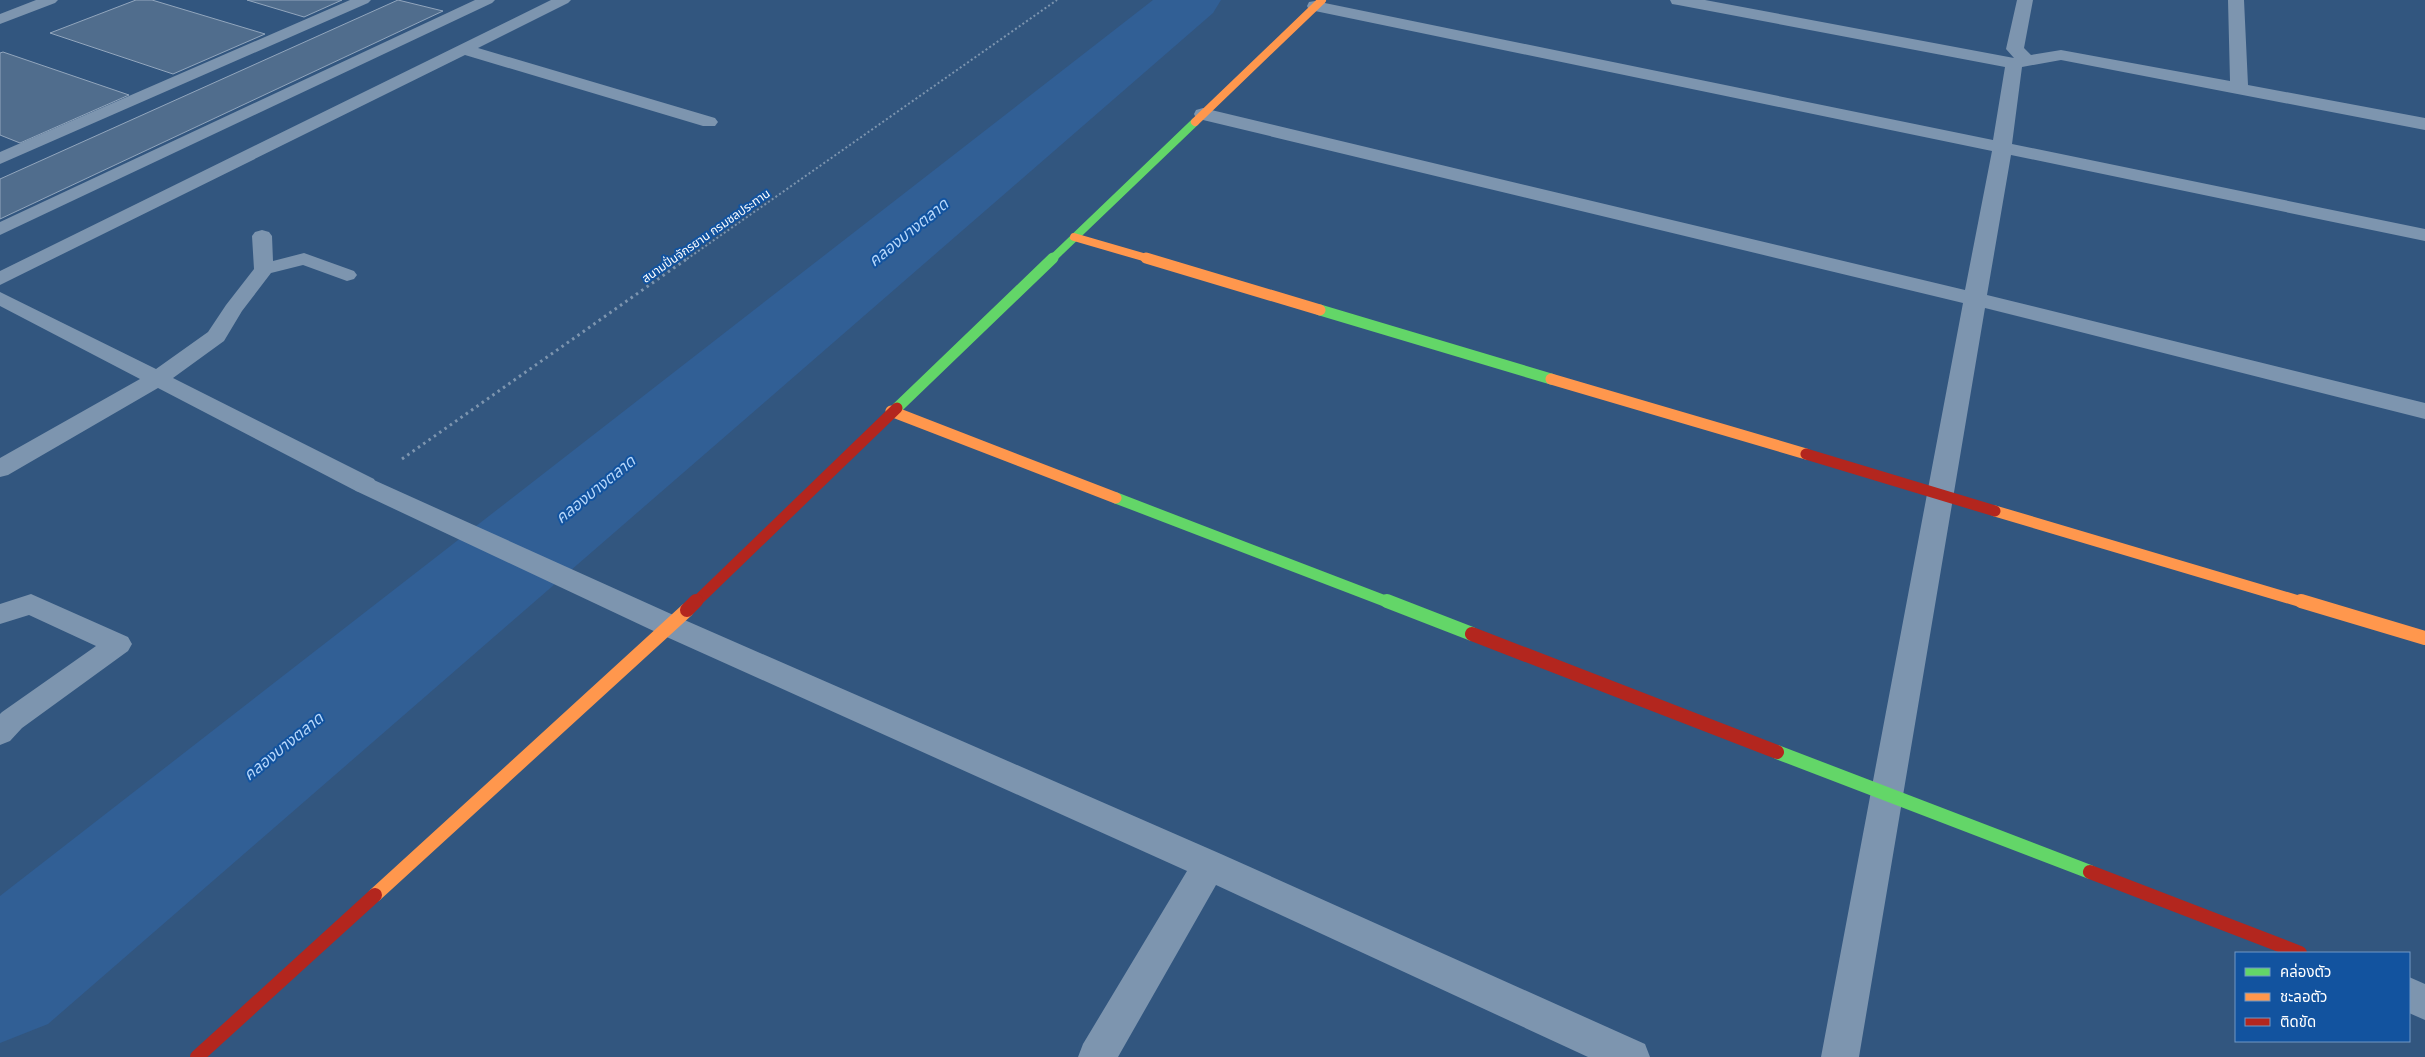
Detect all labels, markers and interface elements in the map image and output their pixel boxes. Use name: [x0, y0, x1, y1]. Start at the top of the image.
street label: สนามปั่นจักรยาน กรมชลประทาน: [638, 185, 772, 285]
water label: คลองบางตลาด: [865, 194, 952, 270]
water label: คลองบางตลาด: [552, 451, 639, 527]
water label: คลองบางตลาด: [240, 708, 327, 784]
legend: [2235, 952, 2410, 1042]
text: คล่องตัว: [2280, 963, 2331, 980]
text: ชะลอตัว: [2280, 988, 2327, 1005]
text: ติดขัด: [2280, 1013, 2316, 1030]

